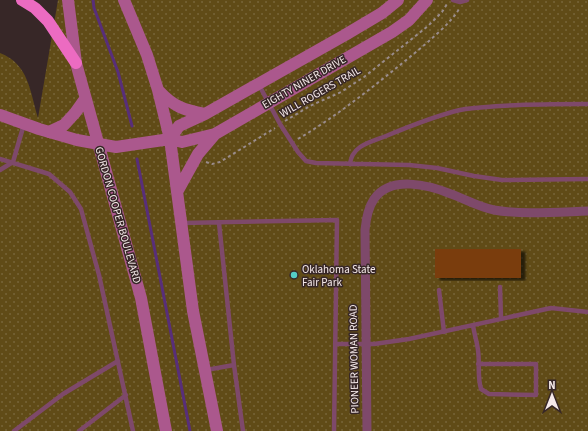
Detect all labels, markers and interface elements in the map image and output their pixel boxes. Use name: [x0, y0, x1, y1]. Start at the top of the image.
street label: EIGHTY NINER DRIVE: [259, 52, 349, 112]
street label: WILL ROGERS TRAIL: [277, 62, 364, 121]
street label: GORDON COOPER BOULEVARD: [91, 145, 145, 285]
place label: Oklahoma State Fair Park: [302, 262, 376, 290]
marker: Oklahoma State Fair Park: [289, 270, 299, 280]
street label: PIONEER WOMAN ROAD: [346, 304, 362, 414]
north arrow: [532, 375, 572, 415]
text: N: [548, 378, 556, 393]

